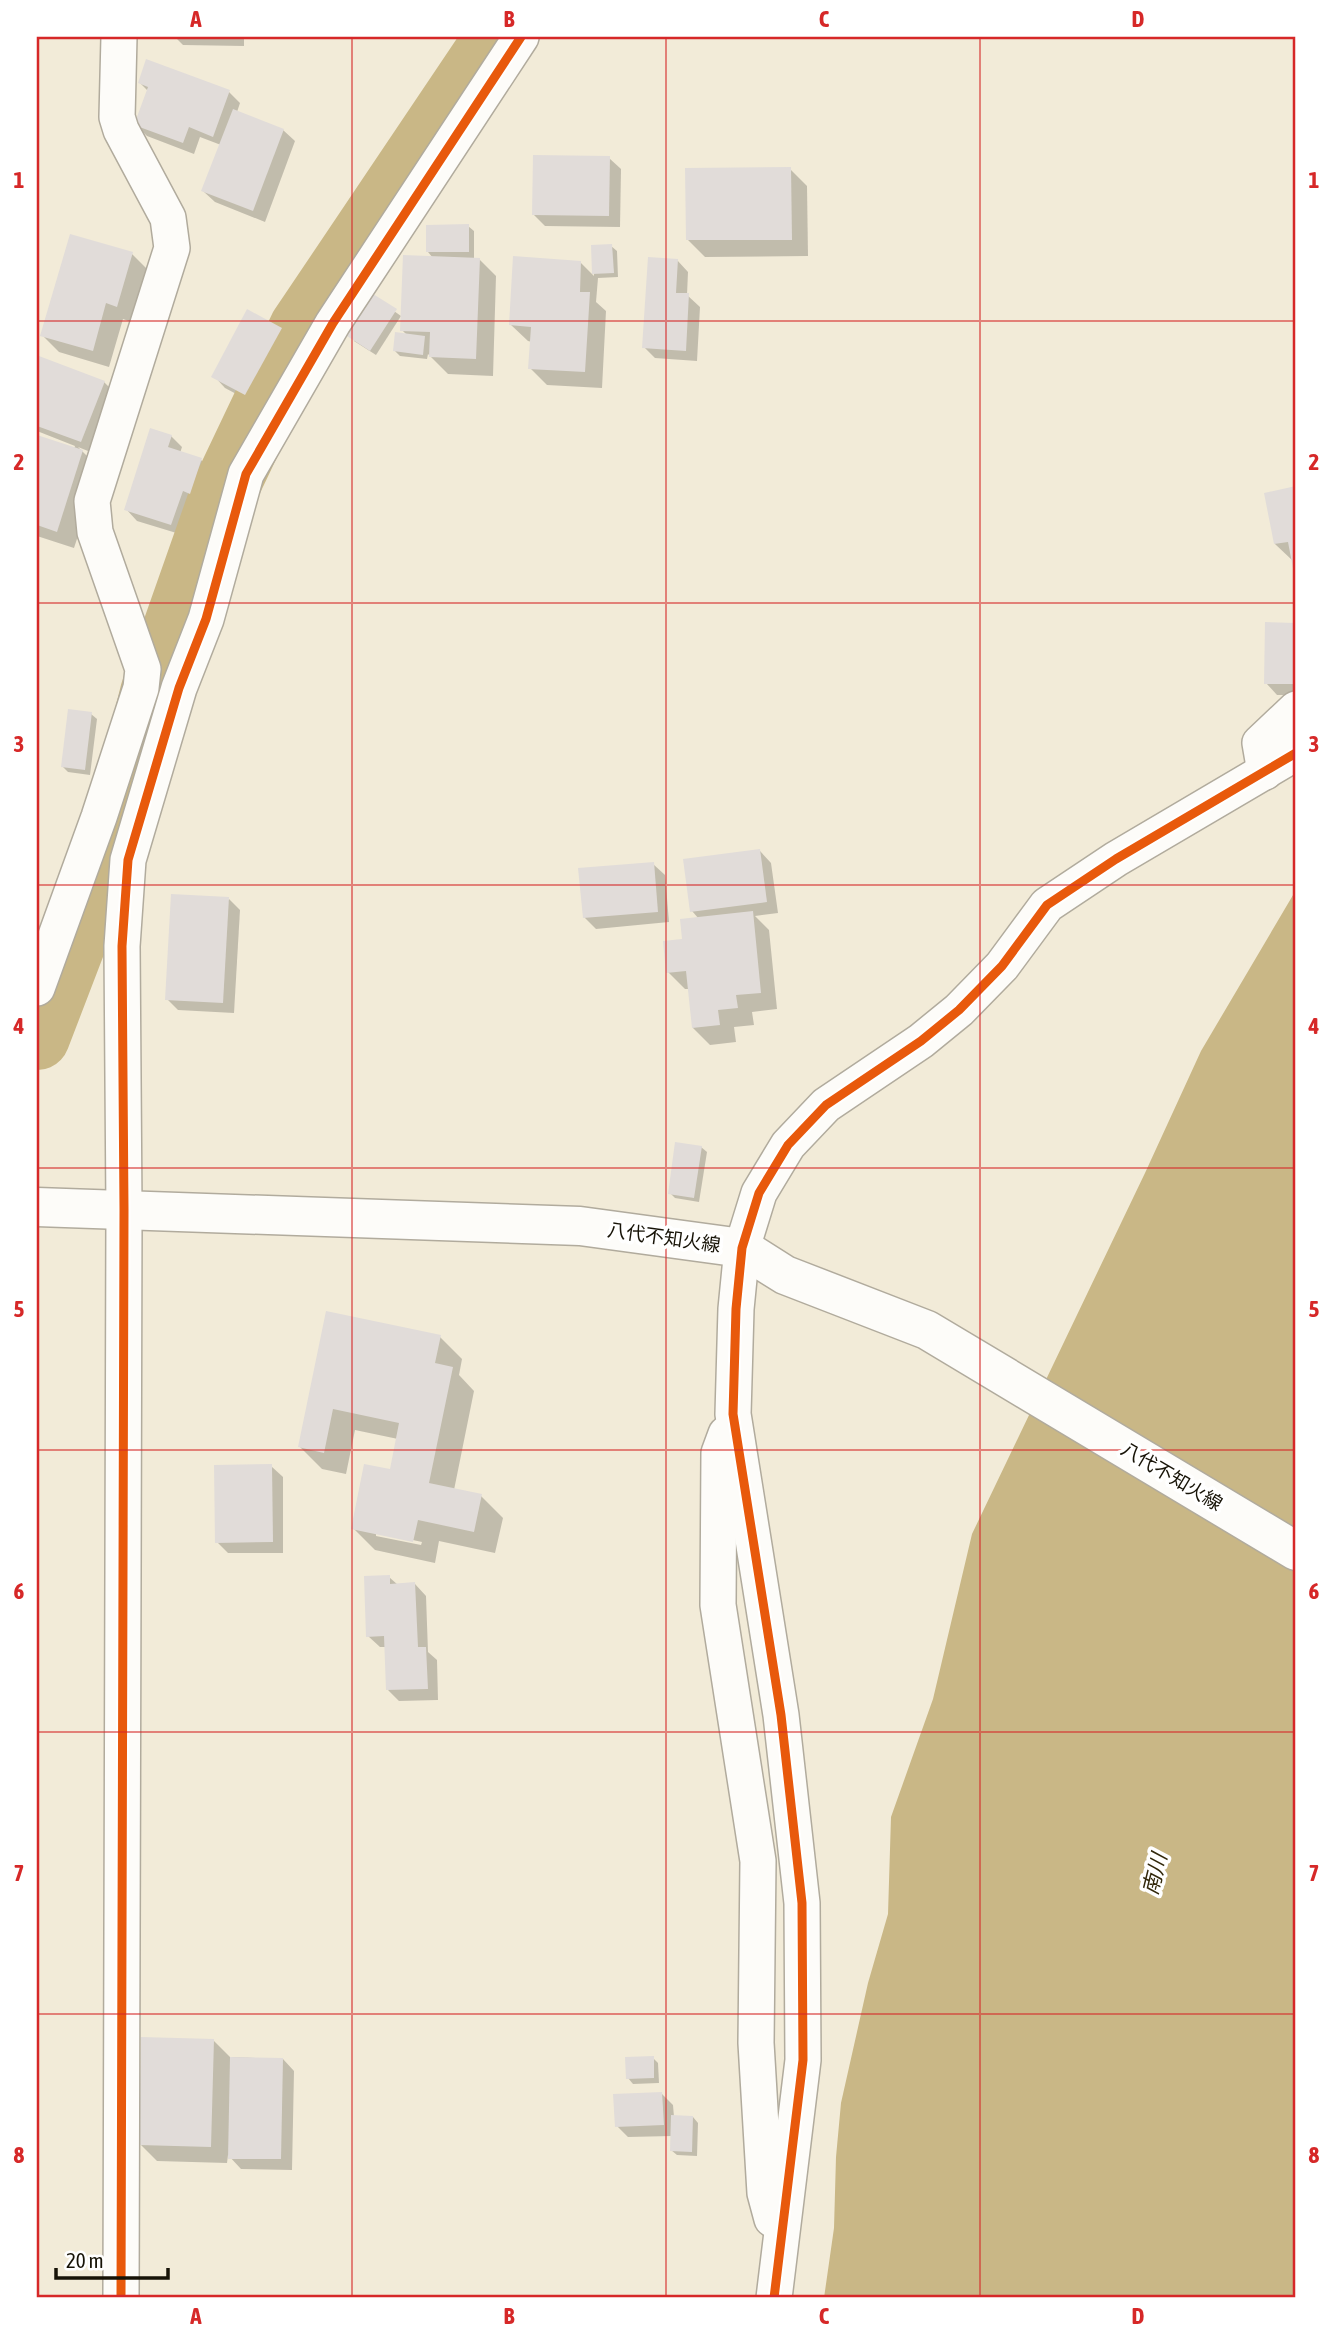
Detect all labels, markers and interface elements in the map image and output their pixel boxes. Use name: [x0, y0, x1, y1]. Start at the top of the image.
text: A: [189, 6, 202, 32]
text: B: [504, 6, 515, 32]
text: C: [819, 6, 830, 32]
text: D: [1132, 6, 1145, 32]
text: 1: [14, 167, 25, 193]
text: 1: [1309, 167, 1320, 193]
text: 2: [14, 449, 24, 475]
text: 2: [1309, 449, 1319, 475]
text: 3: [14, 731, 24, 757]
text: 3: [1309, 731, 1319, 757]
text: 4: [13, 1013, 25, 1039]
text: 4: [1308, 1013, 1320, 1039]
street label: 八代不知火線: [606, 1218, 722, 1256]
text: 5: [14, 1296, 25, 1322]
text: 5: [1309, 1296, 1320, 1322]
street label: 八代不知火線: [1117, 1437, 1227, 1515]
text: 6: [14, 1578, 25, 1604]
text: 6: [1309, 1578, 1320, 1604]
water label: 南川: [1137, 1849, 1171, 1897]
text: 7: [14, 1860, 24, 1886]
text: 7: [1309, 1860, 1319, 1886]
text: 8: [14, 2142, 25, 2168]
text: 8: [1309, 2142, 1320, 2168]
scale bar: [56, 2237, 168, 2281]
text: 20 m: [66, 2248, 104, 2272]
text: A: [189, 2303, 202, 2329]
text: B: [504, 2303, 515, 2329]
text: C: [819, 2303, 830, 2329]
text: D: [1132, 2303, 1145, 2329]

